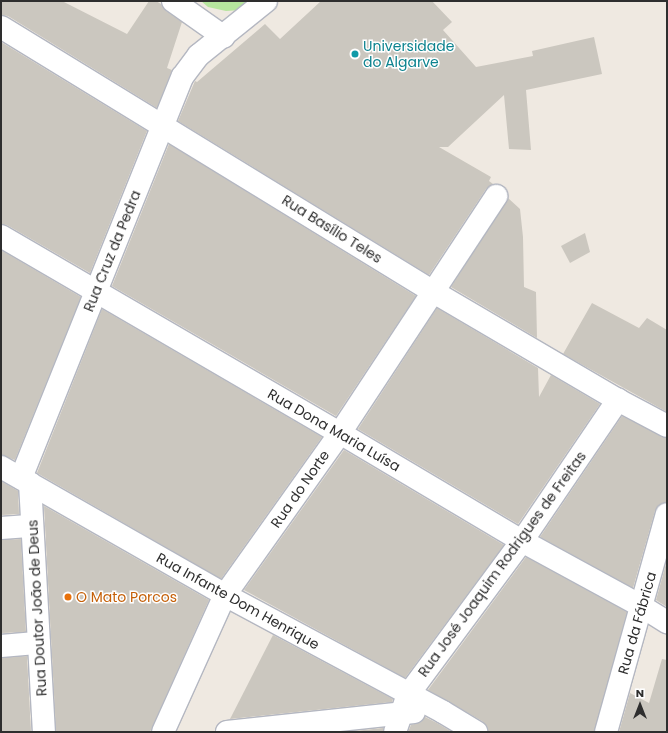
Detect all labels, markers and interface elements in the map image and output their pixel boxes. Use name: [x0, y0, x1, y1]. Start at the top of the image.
place label: Universidade do Algarve: [363, 38, 454, 70]
marker: Universidade do Algarve: [350, 49, 360, 59]
street label: Rua Cruz da Pedra: [80, 188, 144, 314]
street label: Rua Basílio Teles: [279, 191, 385, 267]
street label: Rua Dona Maria Luísa: [265, 385, 403, 475]
street label: Rua do Norte: [267, 447, 333, 531]
street label: Rua José Joaquim Rodrigues de Freitas: [415, 448, 589, 680]
street label: Rua Doutor João de Deus: [24, 519, 50, 697]
street label: Rua Infante Dom Henrique: [154, 549, 322, 653]
street label: Rua da Fábrica: [614, 570, 660, 676]
place label: O Mato Porcos: [76, 589, 177, 605]
marker: O Mato Porcos: [63, 592, 73, 602]
north arrow: [620, 685, 660, 725]
text: N: [636, 685, 644, 701]

